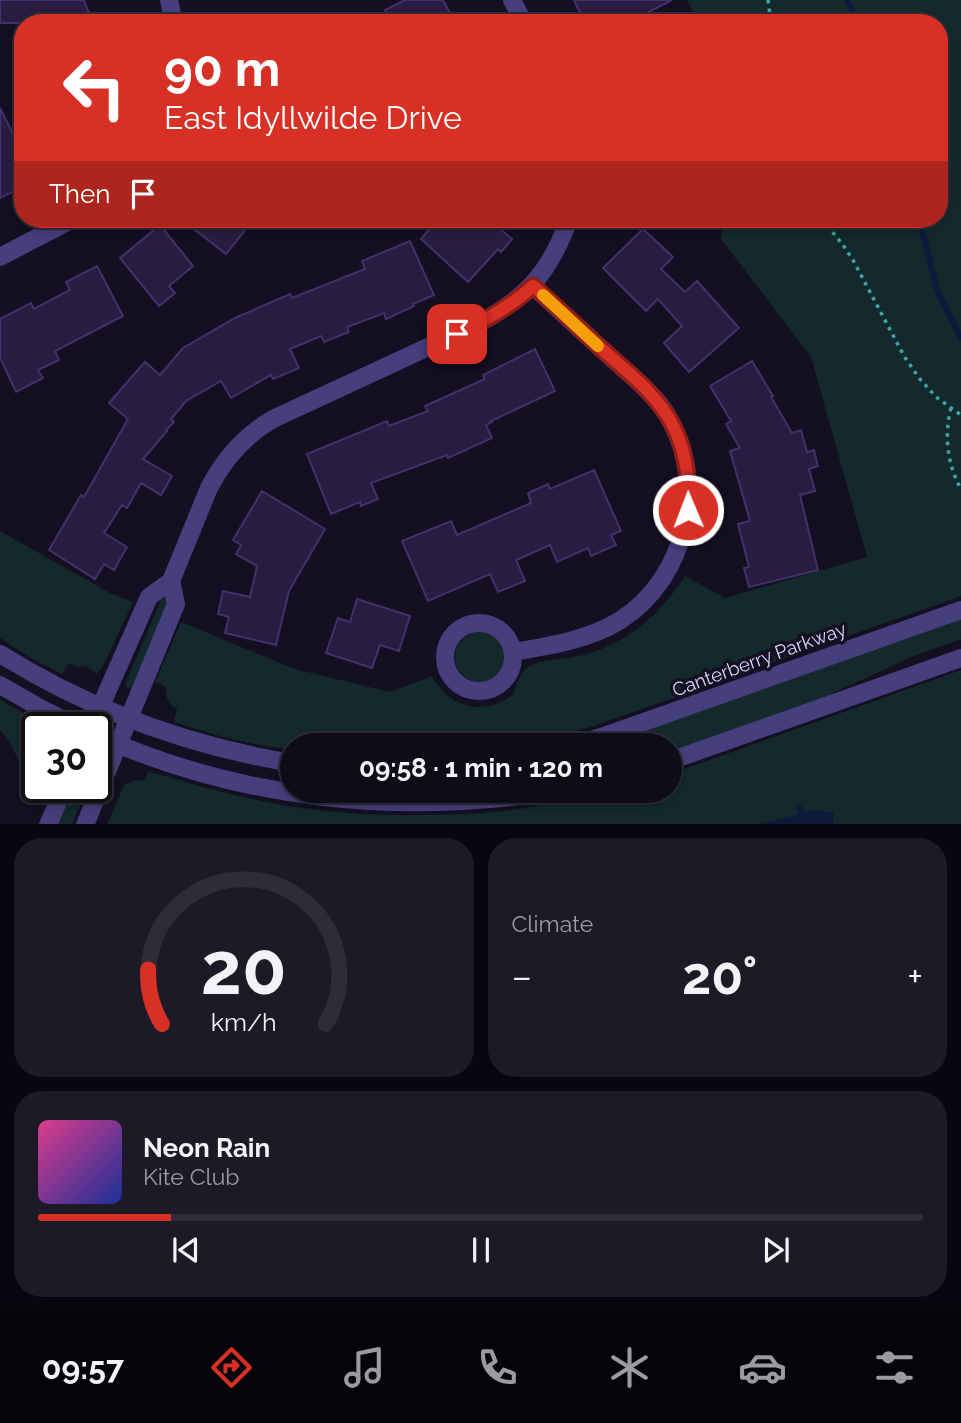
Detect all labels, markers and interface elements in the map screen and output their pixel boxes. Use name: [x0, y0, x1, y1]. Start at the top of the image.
text: 90 m: [164, 40, 280, 97]
icon: left: [49, 42, 140, 133]
text: East Idyllwilde Drive: [164, 99, 462, 136]
icon: arrive: [124, 175, 162, 213]
text: Then: [49, 179, 110, 209]
pin: [427, 304, 487, 364]
icon: arrive: [438, 315, 476, 353]
position arrow: [651, 473, 725, 547]
street label: Canterberry Parkway: [669, 617, 849, 701]
speed limit sign: 30: [21, 712, 112, 803]
text: 09:58 · 1 min · 120 m: [359, 753, 603, 783]
text: Climate: [512, 910, 593, 937]
text: 20: [201, 926, 287, 1011]
text: 20°: [682, 945, 757, 1006]
text: −: [512, 954, 532, 999]
text: +: [907, 954, 923, 999]
text: km/h: [211, 1006, 277, 1036]
text: Neon Rain: [143, 1133, 270, 1163]
text: Kite Club: [143, 1163, 240, 1190]
icon: previous: [167, 1231, 205, 1269]
icon: pause: [462, 1231, 500, 1269]
icon: next: [757, 1231, 795, 1269]
icon: directions: [207, 1343, 256, 1392]
icon: music: [340, 1343, 389, 1392]
icon: phone: [473, 1343, 522, 1392]
icon: climate: [605, 1343, 654, 1392]
icon: car: [738, 1343, 787, 1392]
icon: filters: [870, 1343, 919, 1392]
text: 09:57: [42, 1349, 124, 1386]

